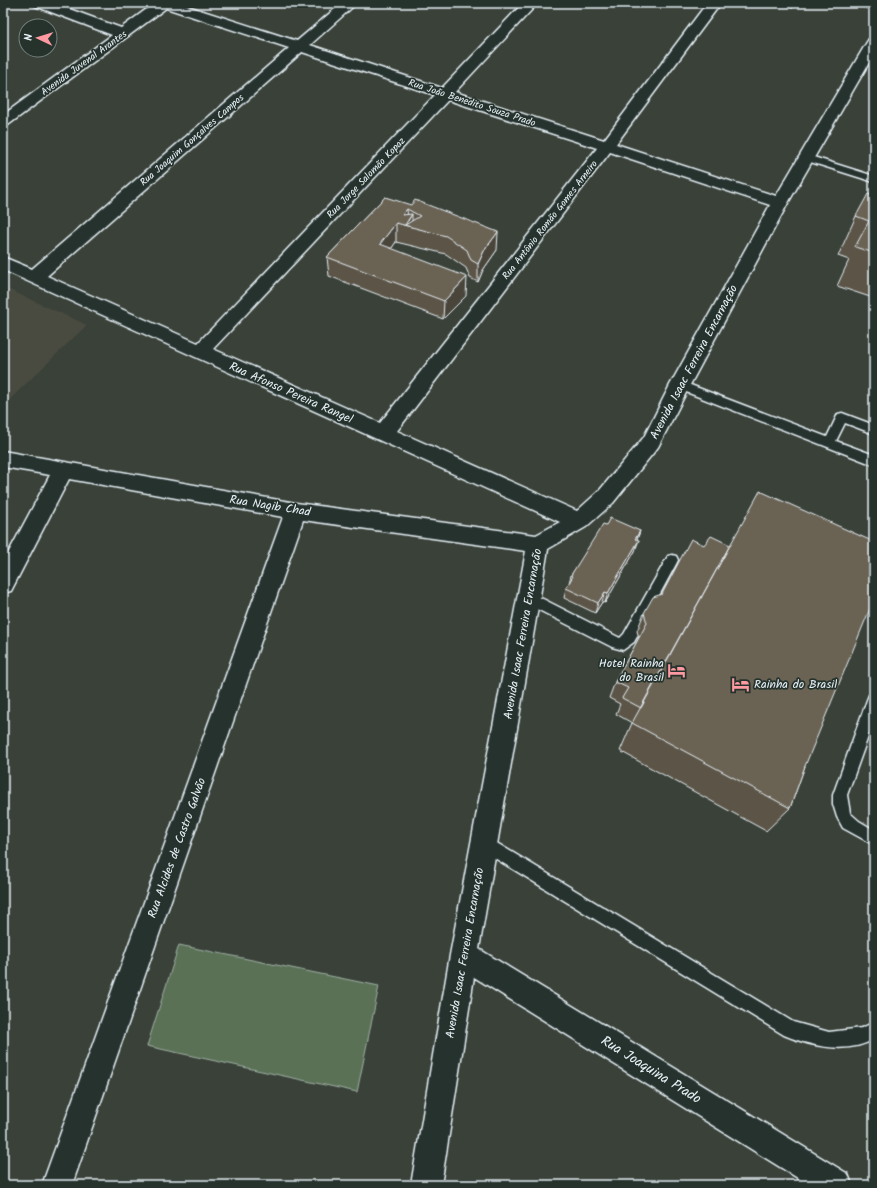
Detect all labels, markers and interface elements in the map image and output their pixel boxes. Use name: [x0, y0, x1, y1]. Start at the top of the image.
north arrow: [18, 18, 58, 58]
street label: Avenida Juvenal Arantes: [38, 26, 131, 100]
text: N: [20, 33, 38, 41]
street label: Rua João Benedito Souza Prado: [406, 75, 538, 131]
street label: Rua Joaquim Gonçalves Campos: [136, 90, 248, 190]
street label: Rua Jorge Salomão Kopaz: [323, 133, 410, 222]
street label: Rua Antônio Romão Gomes Arneiro: [498, 156, 602, 283]
street label: Avenida Isaac Ferreira Encarnação: [645, 281, 743, 443]
street label: Rua Afonso Pereira Rangel: [226, 357, 356, 429]
street label: Rua Nagib Chad: [228, 490, 313, 522]
street label: Avenida Isaac Ferreira Encarnação: [499, 547, 547, 721]
place label: Hotel Rainha do Brasil: [599, 654, 664, 687]
hotel icon: Hotel Rainha do Brasil: [667, 660, 687, 680]
hotel icon: Rainha do Brasil: [731, 674, 751, 694]
place label: Rainha do Brasil: [754, 675, 837, 694]
street label: Rua Alcides de Castro Galvão: [143, 775, 211, 921]
street label: Avenida Isaac Ferreira Encarnação: [441, 866, 489, 1040]
street label: Rua Joaquina Prado: [596, 1030, 706, 1110]

